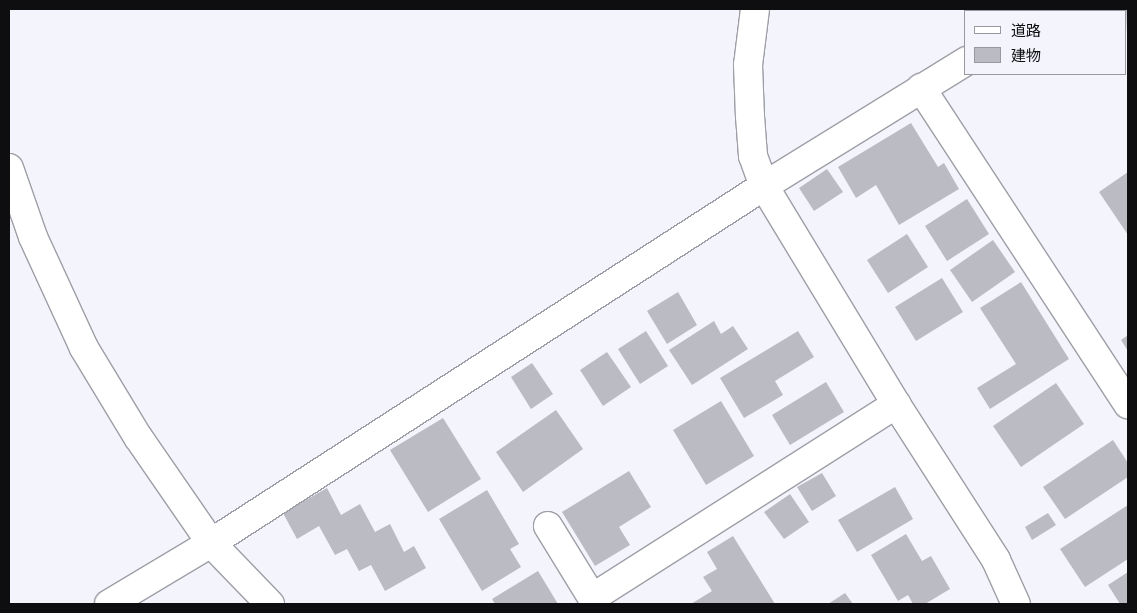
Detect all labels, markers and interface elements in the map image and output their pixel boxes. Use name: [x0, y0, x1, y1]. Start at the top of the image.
legend: [964, 10, 1127, 75]
text: 道路: [1011, 21, 1041, 39]
text: 建物: [1011, 46, 1041, 64]

